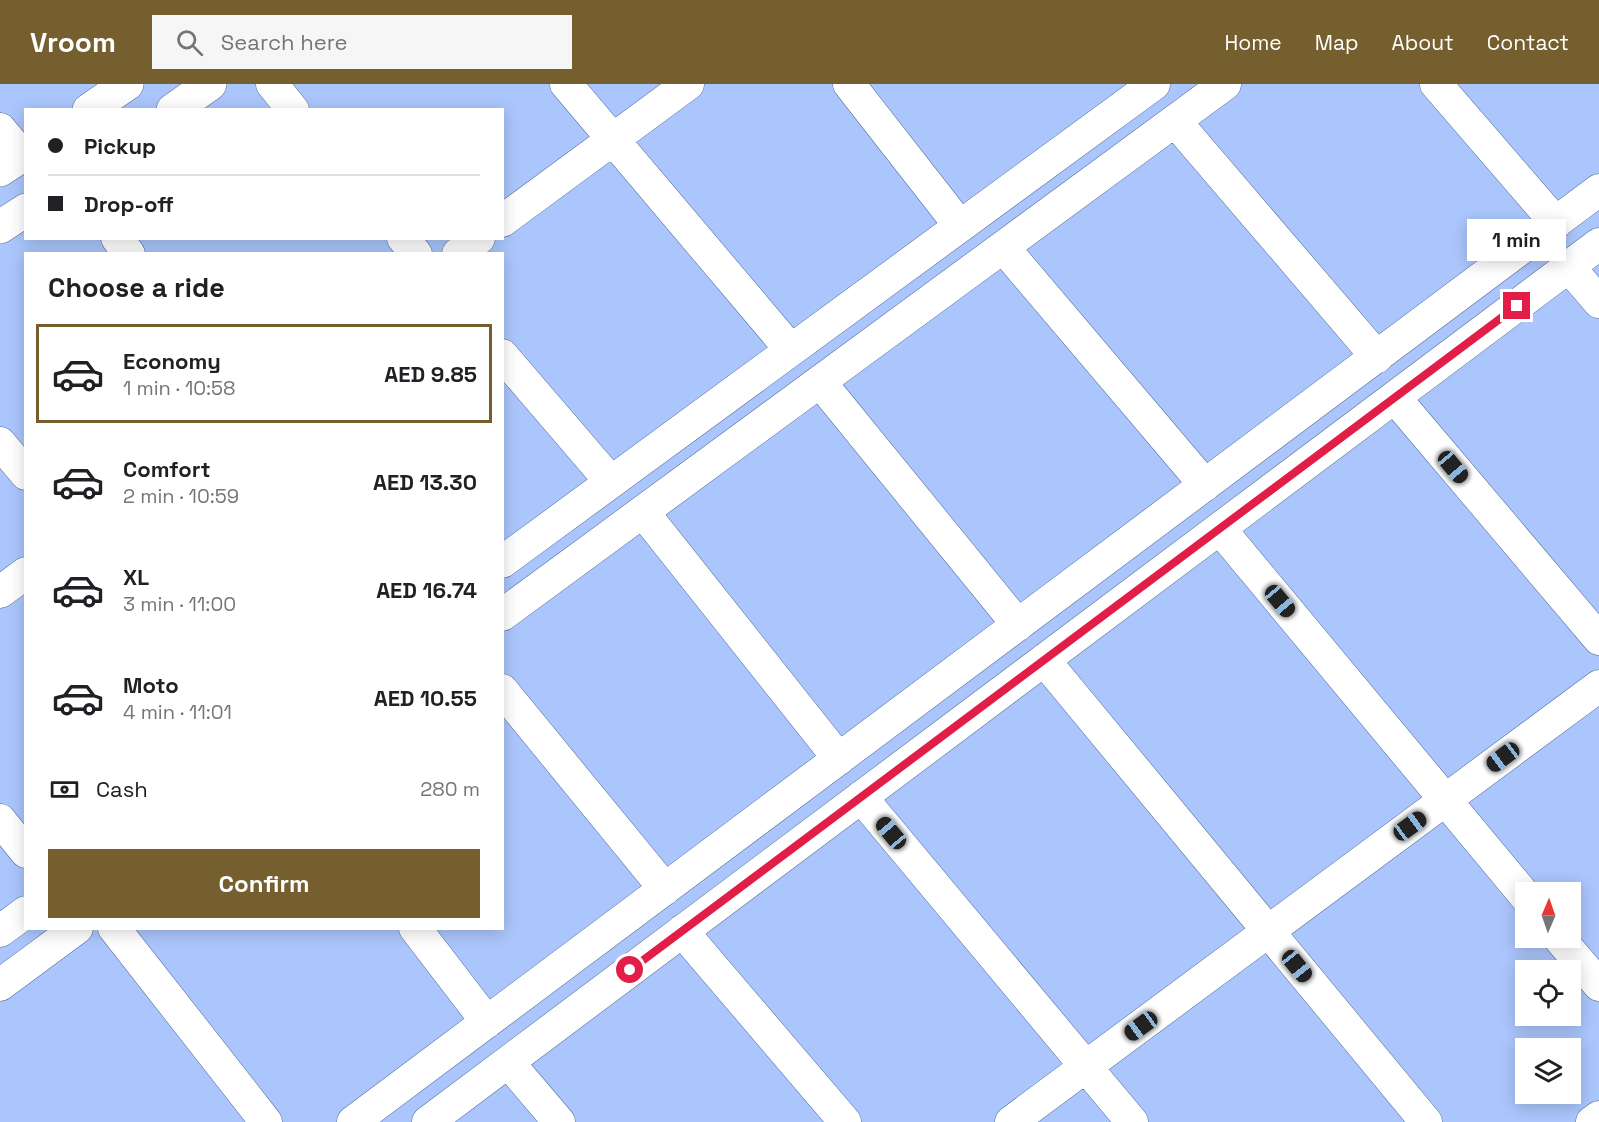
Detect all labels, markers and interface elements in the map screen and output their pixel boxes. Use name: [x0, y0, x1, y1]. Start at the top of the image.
search box: [152, 15, 572, 69]
text: Vroom: [30, 24, 116, 60]
icon: search: [173, 26, 206, 59]
text: Search here: [221, 28, 348, 56]
text: Home: [1224, 29, 1282, 56]
text: Map: [1315, 29, 1359, 56]
text: About: [1392, 29, 1454, 56]
text: Contact: [1487, 29, 1569, 56]
text: Pickup: [84, 132, 156, 160]
text: Drop-off: [84, 190, 174, 218]
callout: 1 min: [1468, 219, 1567, 261]
text: 1 min: [1492, 227, 1541, 253]
text: Choose a ride: [48, 270, 225, 305]
route end: [1503, 292, 1530, 319]
icon: car: [51, 347, 105, 401]
text: Economy: [123, 347, 221, 375]
text: AED 9.85: [384, 360, 477, 388]
text: 1 min · 10:58: [123, 375, 236, 401]
car: [1435, 447, 1471, 487]
icon: car: [51, 455, 105, 509]
text: Comfort: [123, 455, 211, 483]
text: AED 13.30: [373, 468, 477, 496]
text: 2 min · 10:59: [123, 483, 239, 509]
icon: car: [51, 563, 105, 617]
text: XL: [123, 563, 149, 591]
text: AED 16.74: [376, 576, 477, 604]
car: [1262, 581, 1298, 621]
text: 3 min · 11:00: [123, 591, 236, 617]
icon: car: [51, 671, 105, 725]
text: Moto: [123, 671, 179, 699]
text: AED 10.55: [374, 684, 477, 712]
text: 4 min · 11:01: [123, 699, 232, 725]
car: [1483, 739, 1523, 775]
icon: cash: [48, 773, 81, 806]
text: Cash: [96, 775, 148, 803]
text: 280 m: [420, 776, 480, 802]
car: [1390, 808, 1430, 844]
car: [873, 813, 909, 853]
button: Confirm: [48, 849, 480, 918]
north arrow: [1515, 882, 1581, 948]
map controls: [1515, 882, 1581, 1104]
car: [1279, 946, 1315, 986]
route start: [616, 956, 643, 983]
button: locate: [1515, 960, 1581, 1026]
car: [1121, 1008, 1161, 1044]
button: layers: [1515, 1038, 1581, 1104]

